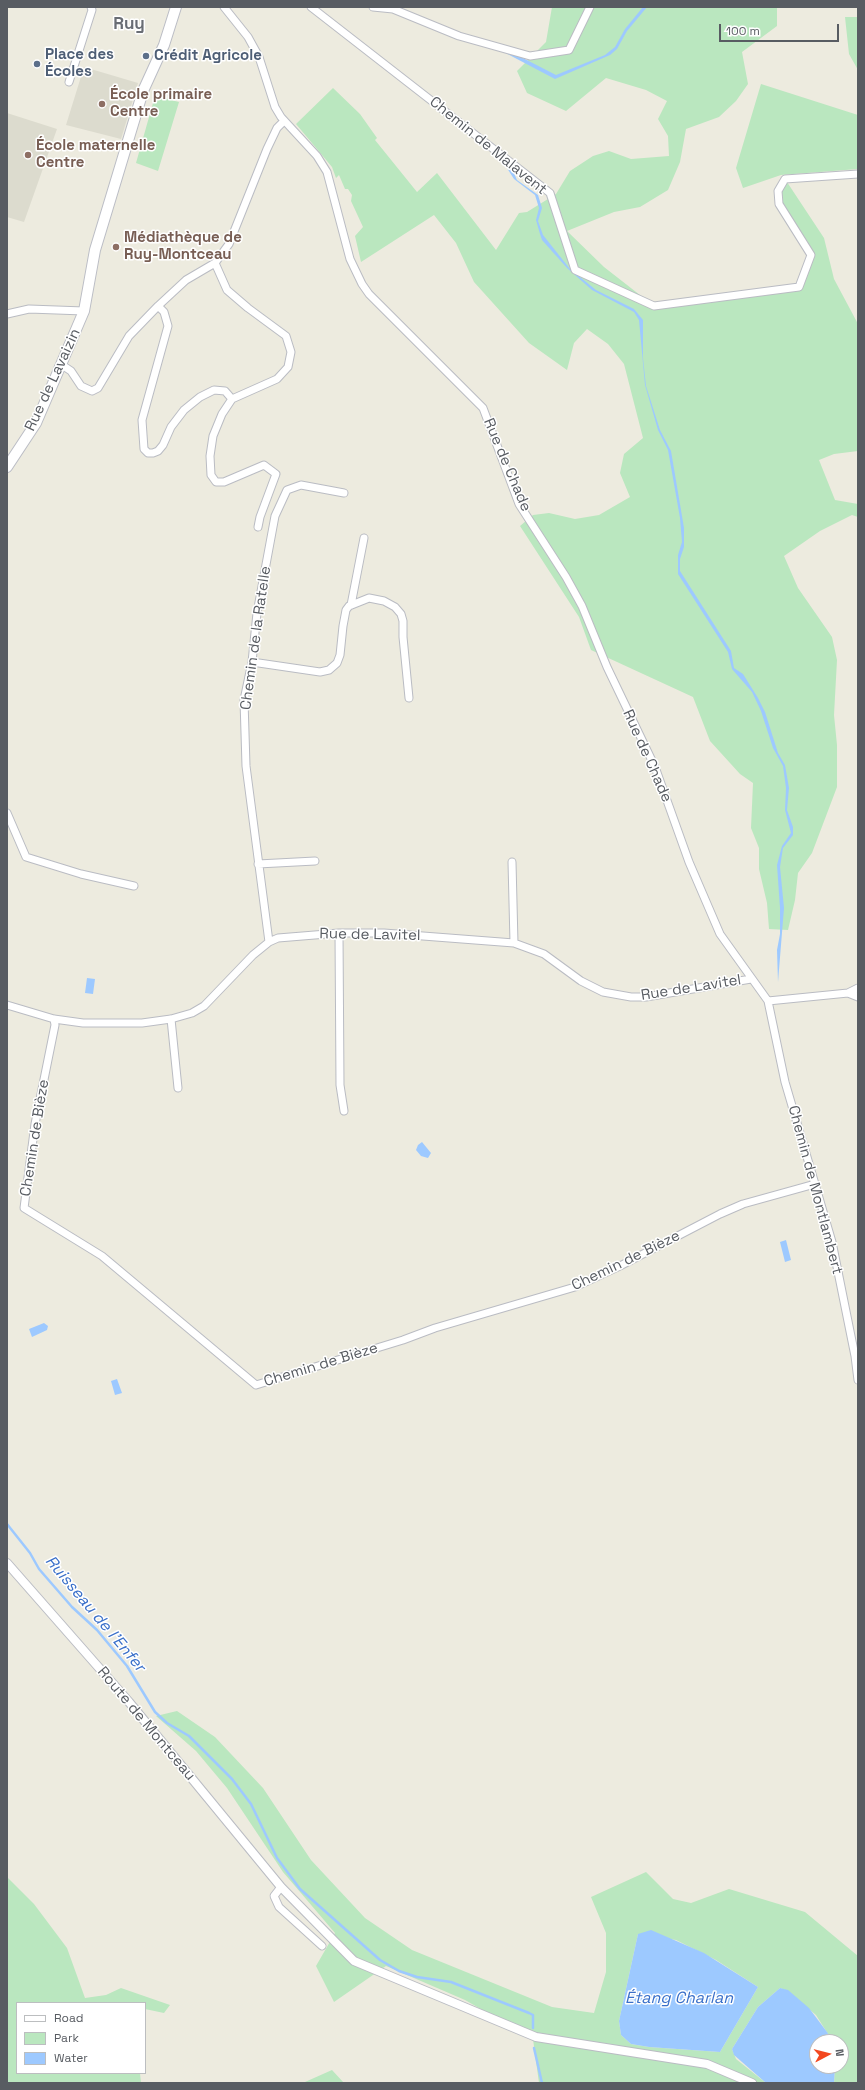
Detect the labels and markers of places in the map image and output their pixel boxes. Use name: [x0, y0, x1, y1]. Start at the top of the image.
place label: Place des Écoles: [45, 46, 114, 81]
place label: Crédit Agricole: [154, 47, 262, 65]
marker: Crédit Agricole: [141, 51, 151, 61]
marker: Place des Écoles: [32, 59, 42, 69]
place label: École primaire Centre: [110, 86, 212, 121]
marker: École primaire Centre: [97, 99, 107, 109]
place label: École maternelle Centre: [36, 137, 155, 172]
marker: École maternelle Centre: [23, 150, 33, 160]
place label: Médiathèque de Ruy-Montceau: [124, 229, 242, 264]
marker: Médiathèque de Ruy-Montceau: [111, 242, 121, 252]

